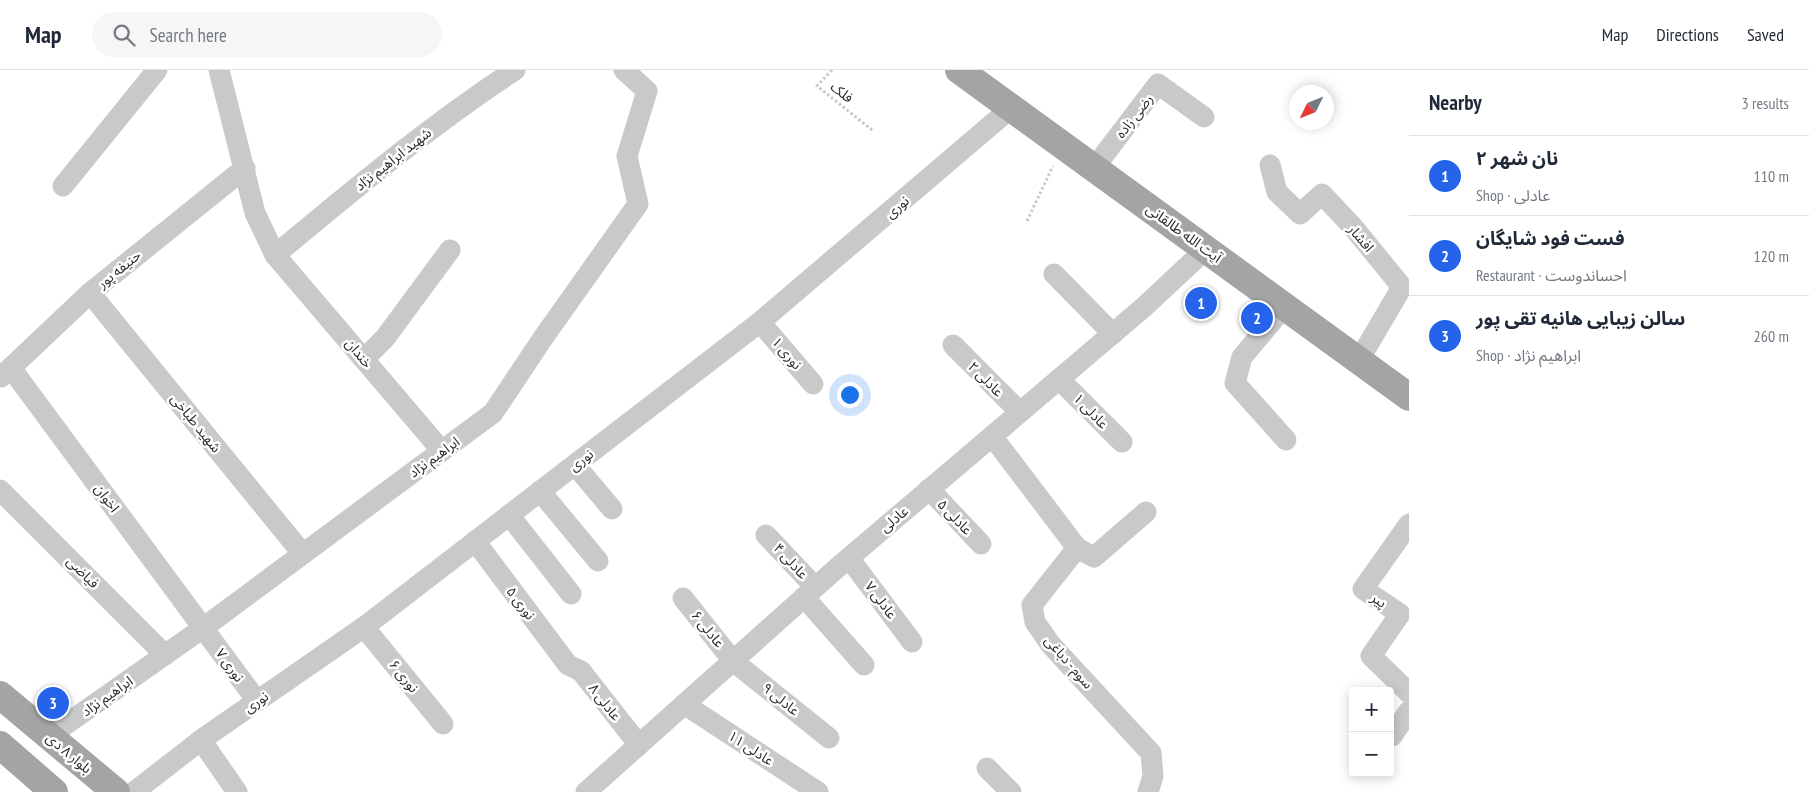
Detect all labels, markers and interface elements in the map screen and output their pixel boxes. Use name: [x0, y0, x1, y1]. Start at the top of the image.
search box: [92, 12, 442, 57]
text: Map: [25, 19, 62, 50]
icon: search: [110, 21, 138, 49]
text: Search here: [150, 23, 227, 47]
text: Map: [1602, 23, 1628, 46]
text: Directions: [1656, 23, 1719, 46]
text: Saved: [1747, 23, 1784, 46]
street label: فلک: [827, 77, 857, 107]
north arrow: [1289, 85, 1334, 130]
text: Nearby: [1429, 89, 1482, 116]
street label: رضی زاده: [1111, 90, 1157, 142]
text: 3 results: [1742, 93, 1789, 113]
street label: شهید ابراهیم نژاد: [351, 123, 436, 196]
text: نان شهر ۲: [1476, 146, 1558, 170]
text: 1: [1441, 166, 1449, 186]
text: 110 m: [1754, 166, 1789, 186]
text: Shop · عادلی: [1476, 185, 1550, 205]
street label: نوری: [881, 191, 913, 222]
street label: آیت الله طالقانی: [1143, 200, 1226, 267]
street label: افشار: [1344, 220, 1378, 256]
text: فست فود شایگان: [1476, 226, 1625, 250]
street label: حنیفه پور: [93, 246, 145, 294]
text: 2: [1441, 246, 1449, 266]
text: 120 m: [1754, 246, 1789, 266]
text: Restaurant · احساندوست: [1476, 265, 1627, 285]
pin: 1: [1185, 284, 1217, 322]
pin: 2: [1241, 299, 1273, 337]
text: سالن زیبایی هانیه تقی پور: [1476, 306, 1685, 330]
text: 3: [1441, 326, 1449, 346]
text: 260 m: [1754, 326, 1789, 346]
street label: نوری ۱: [768, 333, 806, 373]
street label: خندان: [341, 334, 377, 372]
text: Shop · ابراهیم نژاد: [1476, 345, 1581, 365]
street label: عادلی ۲: [965, 358, 1007, 400]
your location: [837, 382, 863, 408]
street label: عادلی ۱: [1070, 389, 1112, 433]
street label: شهید طباخی: [167, 390, 225, 456]
street label: ابراهیم نژاد: [405, 432, 464, 483]
street label: نوری: [565, 445, 597, 475]
street label: اخوان: [90, 480, 124, 516]
street label: عادلی ۵: [934, 495, 976, 539]
street label: عادلی: [876, 502, 912, 536]
street label: عادلی ۴: [770, 539, 812, 583]
street label: فیاضی: [63, 552, 103, 592]
street label: عادلی ۷: [861, 578, 901, 622]
street label: نوری ۵: [503, 583, 540, 623]
street label: پیر: [1366, 588, 1390, 613]
street label: عادلی ۶: [688, 607, 728, 651]
street label: سوم - دباغی: [1039, 632, 1097, 694]
street label: نوری ۷: [212, 645, 248, 685]
street label: نوری ۶: [385, 656, 423, 696]
street label: ابراهیم نژاد: [78, 672, 137, 722]
street label: عادلی ۹: [759, 679, 803, 719]
street label: عادلی ۸: [585, 680, 625, 724]
pin: 3: [37, 684, 69, 722]
street label: نوری: [240, 687, 272, 717]
map controls: [1349, 687, 1394, 777]
button: +: [1349, 687, 1394, 732]
street label: عادلی ۱۱: [725, 727, 777, 769]
street label: بلوار ۸ دی: [42, 729, 96, 778]
button: −: [1349, 732, 1394, 777]

